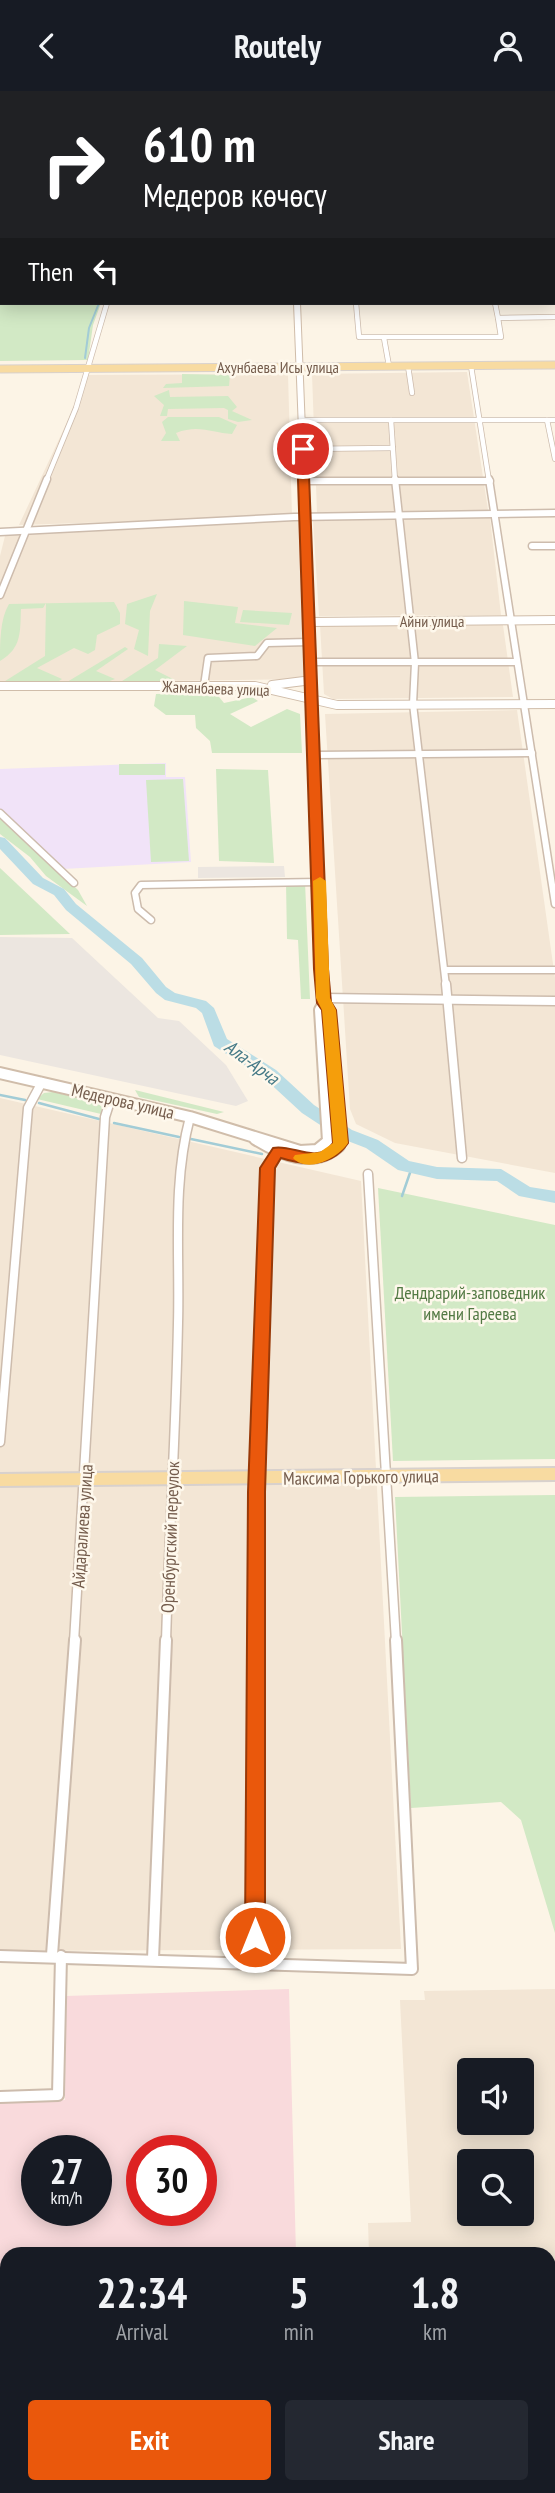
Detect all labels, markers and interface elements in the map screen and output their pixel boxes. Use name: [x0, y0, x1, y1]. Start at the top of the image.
text: Routely: [234, 25, 321, 67]
icon: back: [28, 27, 66, 65]
icon: person: [489, 27, 527, 65]
text: 610 m: [143, 112, 256, 176]
icon: right: [28, 119, 119, 210]
text: Медеров көчөсү: [143, 174, 327, 216]
icon: left: [87, 252, 125, 290]
text: Then: [28, 255, 73, 288]
street label: Ахунбаева Исы улица: [217, 357, 339, 377]
pin: [273, 419, 333, 479]
icon: arrive: [284, 430, 322, 468]
street label: Айни улица: [400, 611, 464, 631]
street label: Жаманбаева улица: [161, 676, 270, 700]
water label: Ала-Арча: [220, 1034, 285, 1091]
street label: Медерова улица: [69, 1078, 177, 1124]
park label: Дендрарий-заповедник имени Гареева: [395, 1281, 545, 1325]
street label: Оренбургский переулок: [156, 1461, 184, 1613]
street label: Айдаралиева улица: [66, 1463, 98, 1589]
street label: Максима Горького улица: [283, 1464, 439, 1490]
position arrow: [218, 1900, 292, 1974]
map controls: [457, 2058, 534, 2226]
button: sound: [457, 2058, 534, 2135]
speed limit sign: 30: [126, 2135, 217, 2226]
text: 27: [50, 2148, 83, 2194]
button: search: [457, 2149, 534, 2226]
text: km/h: [51, 2186, 82, 2209]
text: 22:34: [97, 2265, 187, 2320]
text: 5: [289, 2265, 309, 2320]
text: 1.8: [410, 2265, 459, 2320]
text: Arrival: [116, 2317, 168, 2346]
text: min: [284, 2317, 314, 2346]
text: km: [423, 2317, 447, 2346]
button: Exit: [28, 2400, 271, 2480]
button: Share: [285, 2400, 528, 2480]

